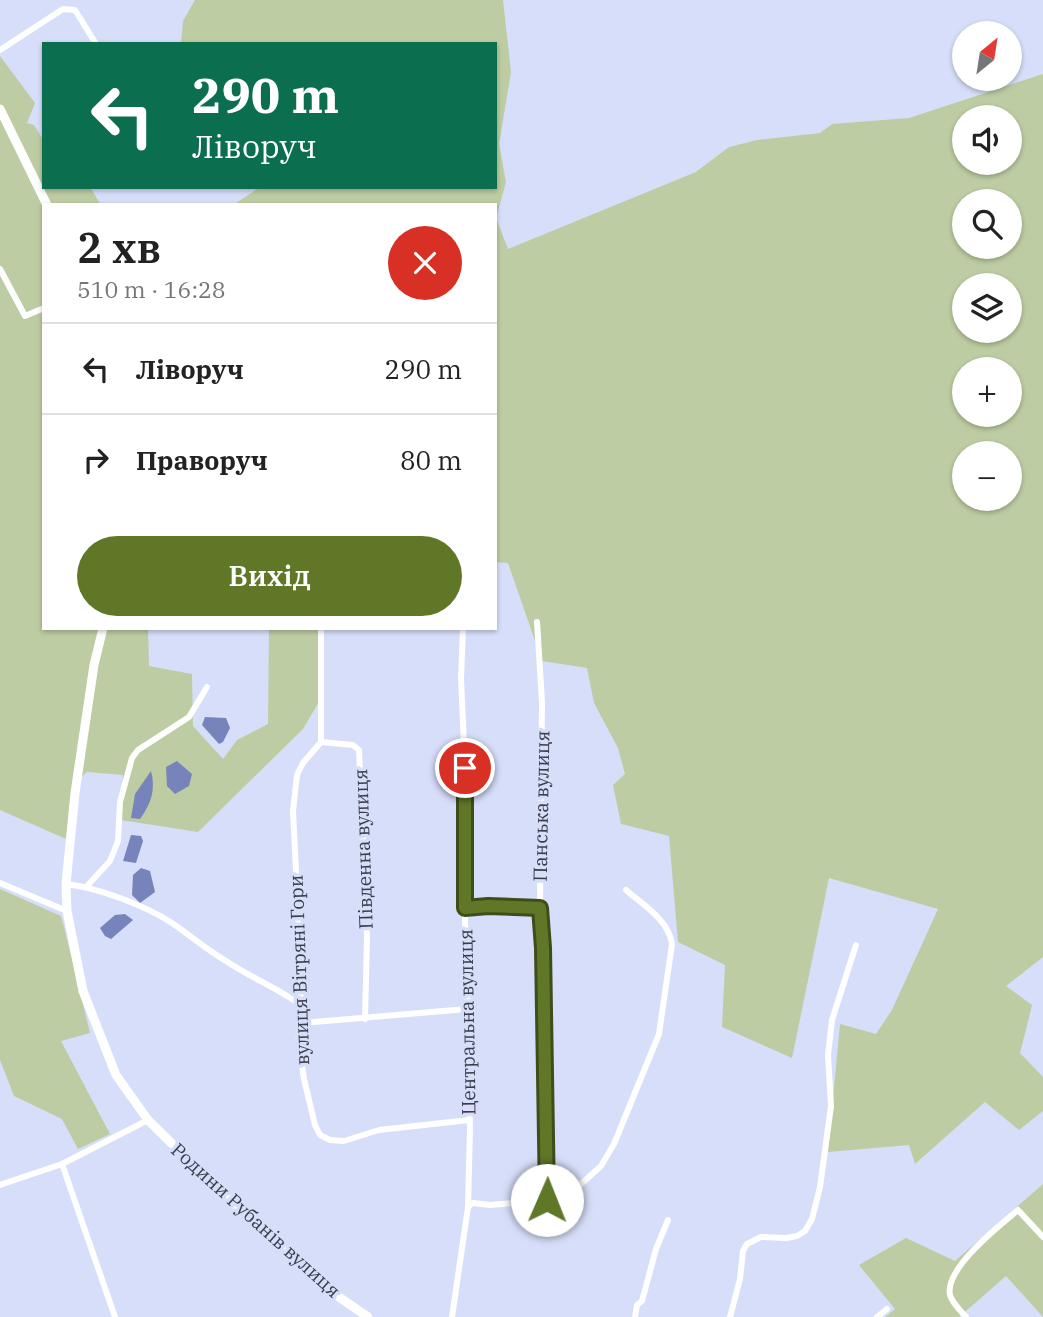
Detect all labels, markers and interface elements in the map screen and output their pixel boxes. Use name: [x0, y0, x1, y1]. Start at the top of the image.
north arrow: [952, 21, 1022, 91]
map controls: [952, 21, 1022, 511]
text: 290 m: [192, 63, 339, 126]
icon: left: [77, 70, 168, 161]
button: sound: [952, 105, 1022, 175]
text: Ліворуч: [192, 125, 317, 167]
button: search: [952, 189, 1022, 259]
text: 2 хв: [77, 220, 161, 275]
button: close: [388, 226, 462, 300]
button: layers: [952, 273, 1022, 343]
text: 510 m · 16:28: [77, 274, 226, 304]
icon: left: [77, 350, 115, 388]
text: Ліворуч: [136, 352, 244, 386]
text: 290 m: [384, 352, 462, 386]
button: +: [952, 357, 1022, 427]
icon: right: [77, 441, 115, 479]
button: −: [952, 441, 1022, 511]
text: Праворуч: [136, 443, 268, 477]
text: 80 m: [400, 443, 462, 477]
button: Вихід: [77, 536, 462, 616]
street label: Панська вулиця: [528, 730, 554, 882]
pin: [435, 738, 495, 798]
icon: arrive: [446, 749, 484, 787]
street label: Південна вулиця: [348, 768, 378, 930]
street label: вулиця Вітряні Гори: [284, 874, 314, 1066]
street label: Центральна вулиця: [453, 929, 481, 1115]
street label: Родини Рубанів вулиця: [166, 1138, 346, 1302]
position arrow: [510, 1163, 584, 1237]

